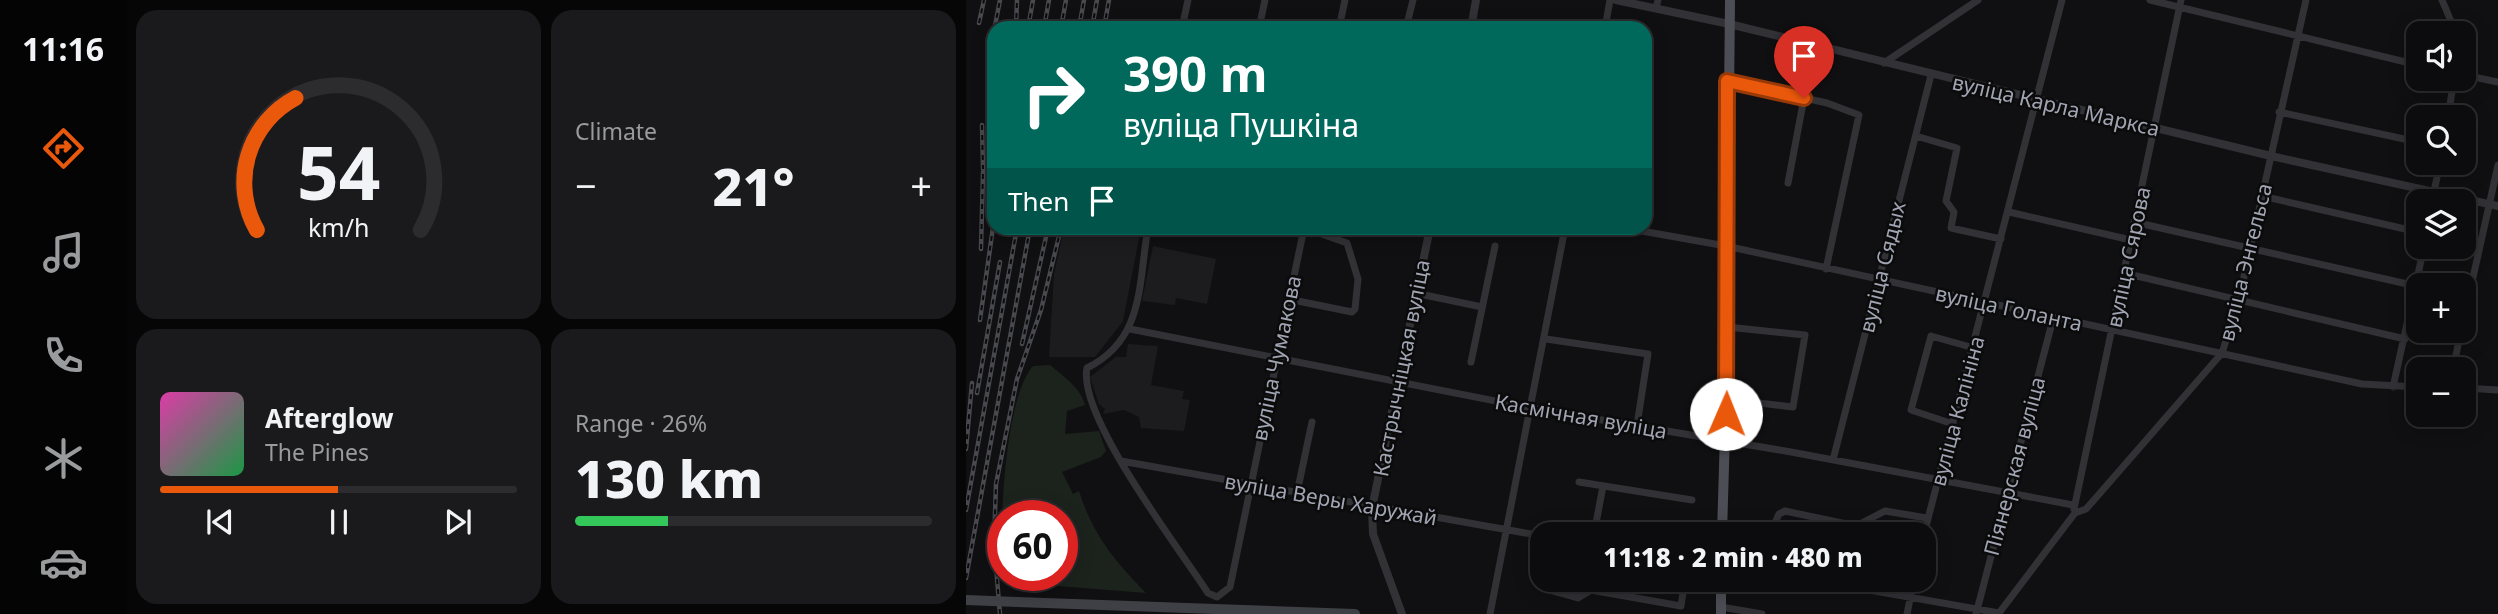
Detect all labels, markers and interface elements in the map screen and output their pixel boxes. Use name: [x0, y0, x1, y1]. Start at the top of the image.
map controls: [2406, 21, 2476, 427]
button: sound: [2406, 21, 2476, 91]
pin: [1774, 26, 1834, 98]
text: 11:16: [22, 27, 104, 70]
icon: arrive: [1785, 37, 1823, 75]
text: 390 m: [1123, 40, 1268, 106]
icon: right: [1008, 49, 1099, 140]
street label: вуліца Карла Маркса: [1950, 68, 2162, 142]
text: вуліца Пушкіна: [1123, 103, 1359, 146]
button: search: [2406, 105, 2476, 175]
text: Climate: [575, 115, 657, 147]
text: 54: [297, 123, 380, 222]
icon: directions: [39, 124, 88, 173]
text: 21°: [712, 150, 795, 221]
text: −: [575, 159, 597, 211]
text: +: [910, 159, 932, 211]
street label: вуліца Энгельса: [2212, 180, 2278, 344]
icon: arrive: [1083, 182, 1121, 220]
text: Then: [1008, 183, 1069, 219]
street label: вуліца Сярова: [2099, 184, 2157, 330]
button: layers: [2406, 189, 2476, 259]
street label: вуліца Сядых: [1852, 198, 1912, 335]
text: km/h: [308, 210, 369, 244]
icon: music: [39, 228, 88, 277]
street label: Кастрычніцкая вуліца: [1366, 257, 1436, 479]
street label: вуліца Чумакова: [1245, 273, 1307, 443]
button: +: [2406, 273, 2476, 343]
street label: вуліца Голанта: [1933, 279, 2085, 337]
icon: phone: [39, 331, 88, 380]
street label: вуліца Калініна: [1924, 333, 1990, 489]
button: −: [2406, 357, 2476, 427]
street label: Піянерская вуліца: [1977, 373, 2051, 559]
position arrow: [1689, 377, 1763, 451]
street label: Касмічная вуліца: [1493, 387, 1669, 445]
text: Afterglow: [265, 400, 393, 436]
text: Range · 26%: [575, 407, 707, 439]
icon: climate: [39, 434, 88, 483]
text: The Pines: [265, 436, 369, 468]
text: 130 km: [575, 442, 763, 513]
street label: вуліца Веры Харужай: [1223, 467, 1439, 531]
speed limit sign: 60: [987, 500, 1078, 591]
icon: previous: [201, 503, 239, 541]
icon: pause: [320, 503, 358, 541]
icon: next: [439, 503, 477, 541]
icon: car: [39, 538, 88, 587]
text: 11:18 · 2 min · 480 m: [1603, 539, 1863, 575]

